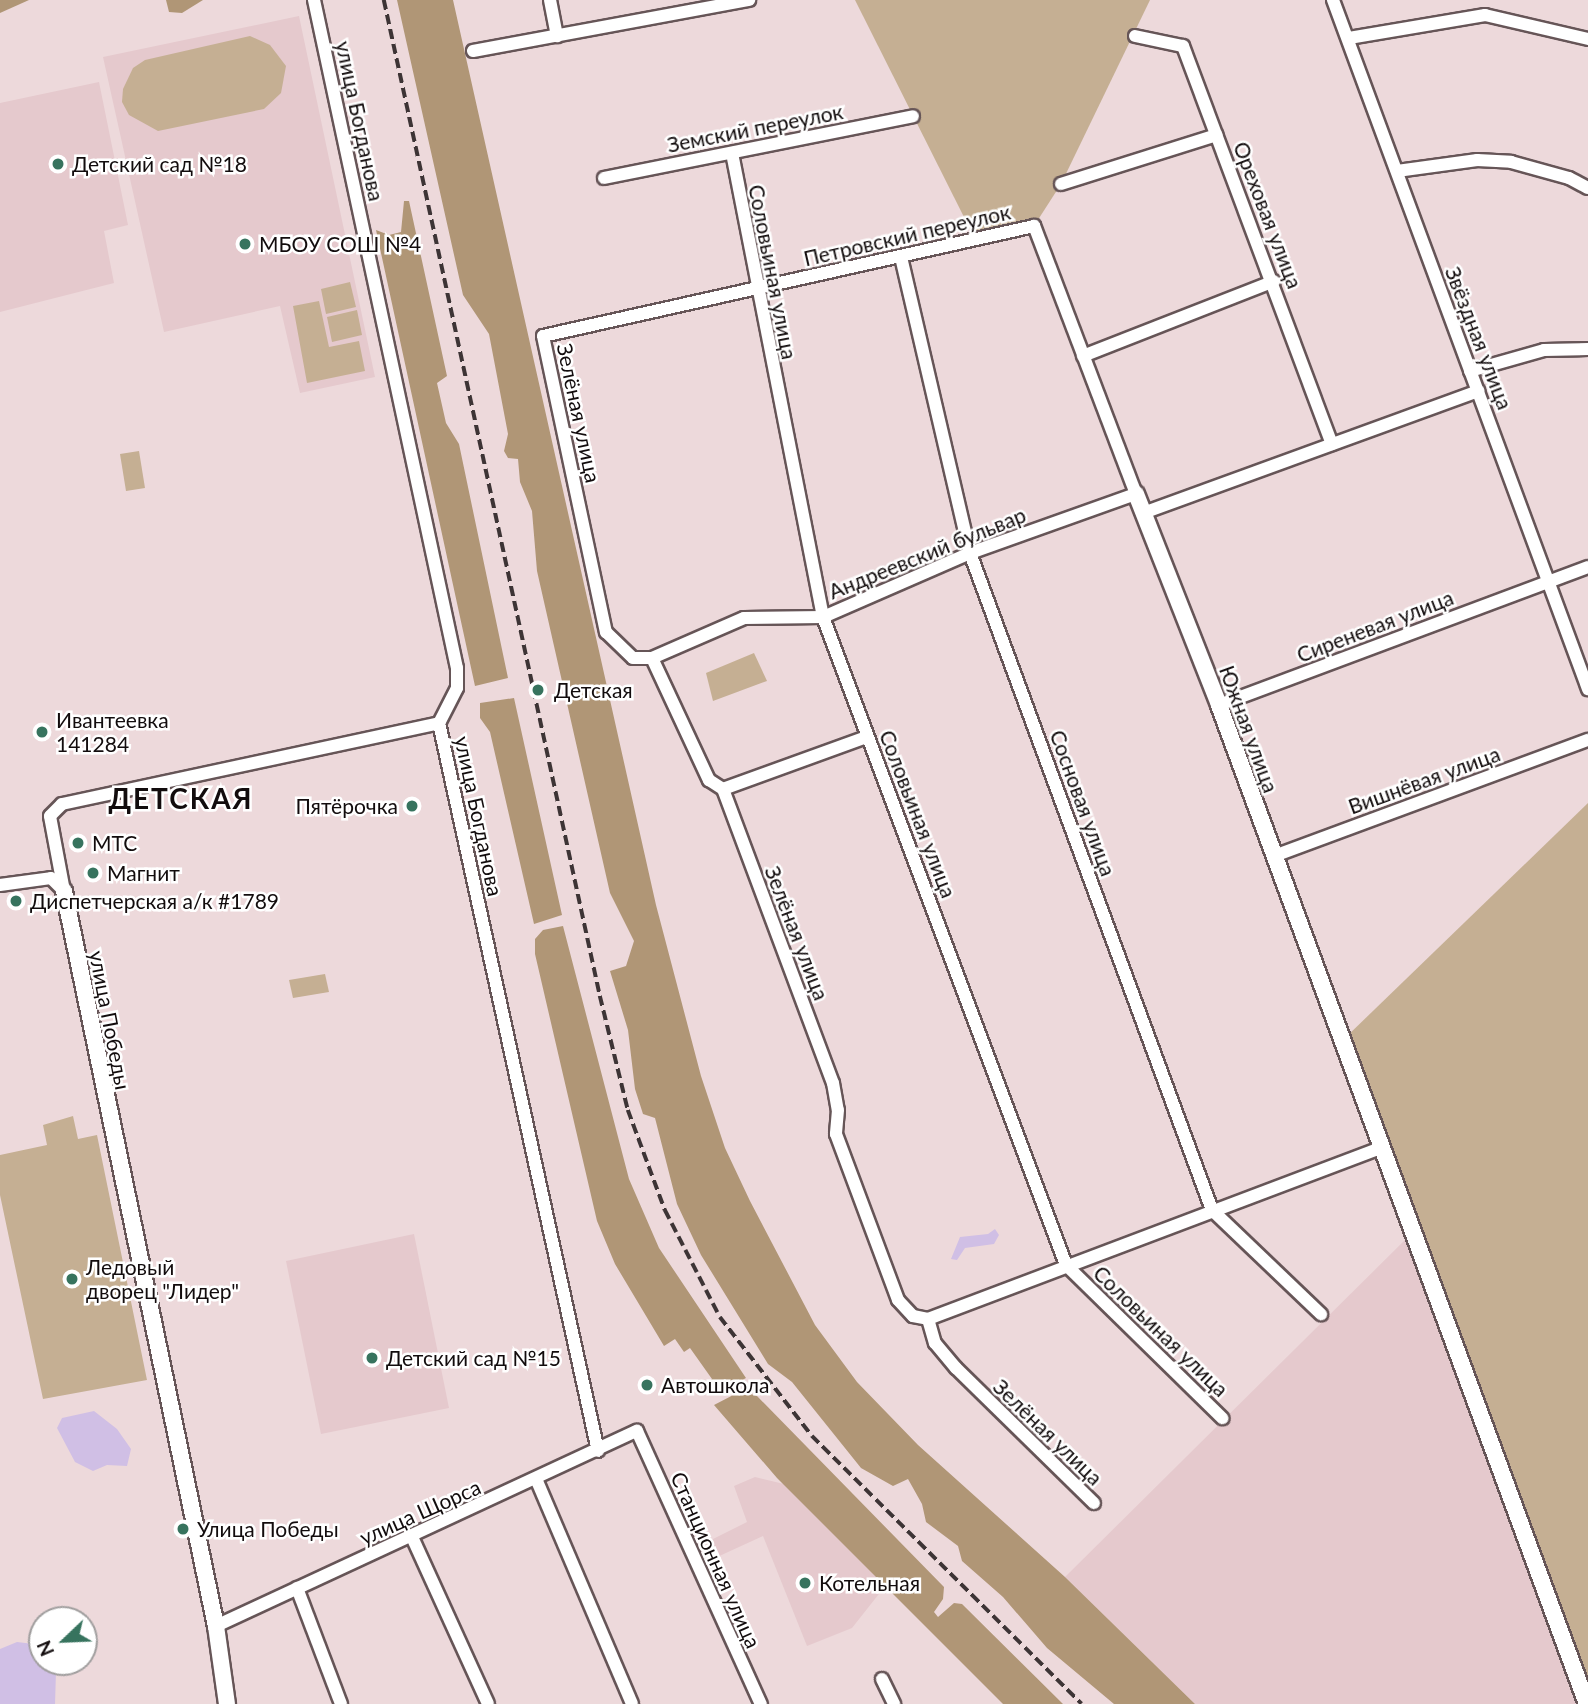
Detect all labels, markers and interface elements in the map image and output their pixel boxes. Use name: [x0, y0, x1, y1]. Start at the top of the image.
street label: улица Богданова: [331, 39, 389, 203]
street label: Земский переулок: [665, 99, 845, 157]
street label: Ореховая улица: [1228, 138, 1308, 292]
place label: Детский сад №18: [72, 151, 247, 177]
marker: Детский сад №18: [50, 156, 66, 172]
street label: Соловьиная улица: [744, 182, 802, 362]
street label: Петровский переулок: [801, 199, 1013, 271]
place label: МБОУ СОШ №4: [259, 231, 421, 257]
marker: МБОУ СОШ №4: [237, 236, 253, 252]
street label: Звёздная улица: [1440, 263, 1518, 413]
street label: Зелёная улица: [552, 341, 606, 485]
street label: Андреевский бульвар: [825, 502, 1029, 604]
street label: Сиреневая улица: [1293, 585, 1457, 667]
street label: Южная улица: [1214, 662, 1284, 796]
place label: Детская: [554, 677, 633, 703]
marker: Детская: [528, 680, 548, 700]
place label: Ивантеевка 141284: [56, 707, 169, 757]
marker: Ивантеевка 141284: [34, 724, 50, 740]
street label: Соловьиная улица: [874, 727, 962, 901]
street label: Сосновая улица: [1045, 727, 1121, 879]
street label: улица Богданова: [450, 734, 508, 898]
street label: Вишнёвая улица: [1345, 741, 1503, 819]
district label: ДЕТСКАЯ: [109, 781, 253, 815]
place label: Пятёрочка: [295, 793, 398, 819]
marker: Пятёрочка: [404, 798, 420, 814]
place label: МТС: [92, 830, 137, 856]
marker: МТС: [70, 835, 86, 851]
place label: Магнит: [107, 860, 180, 886]
street label: Зелёная улица: [760, 862, 834, 1004]
marker: Магнит: [85, 865, 101, 881]
place label: Диспетчерская а/к #1789: [30, 888, 279, 914]
marker: Диспетчерская а/к #1789: [8, 893, 24, 909]
street label: улица Победы: [84, 948, 136, 1092]
place label: Ледовый дворец "Лидер": [86, 1254, 239, 1304]
street label: Соловьиная улица: [1088, 1260, 1234, 1402]
marker: Ледовый дворец "Лидер": [64, 1271, 80, 1287]
place label: Детский сад №15: [386, 1345, 561, 1371]
marker: Детский сад №15: [364, 1350, 380, 1366]
place label: Автошкола: [661, 1372, 770, 1398]
street label: Зелёная улица: [988, 1374, 1108, 1490]
marker: Автошкола: [639, 1377, 655, 1393]
street label: Станционная улица: [666, 1468, 766, 1652]
street label: улица Щорса: [356, 1474, 484, 1550]
place label: Улица Победы: [197, 1516, 339, 1542]
marker: Улица Победы: [175, 1521, 191, 1537]
place label: Котельная: [819, 1570, 920, 1596]
marker: Котельная: [797, 1575, 813, 1591]
north arrow: [28, 1606, 98, 1676]
text: N: [32, 1637, 58, 1660]

